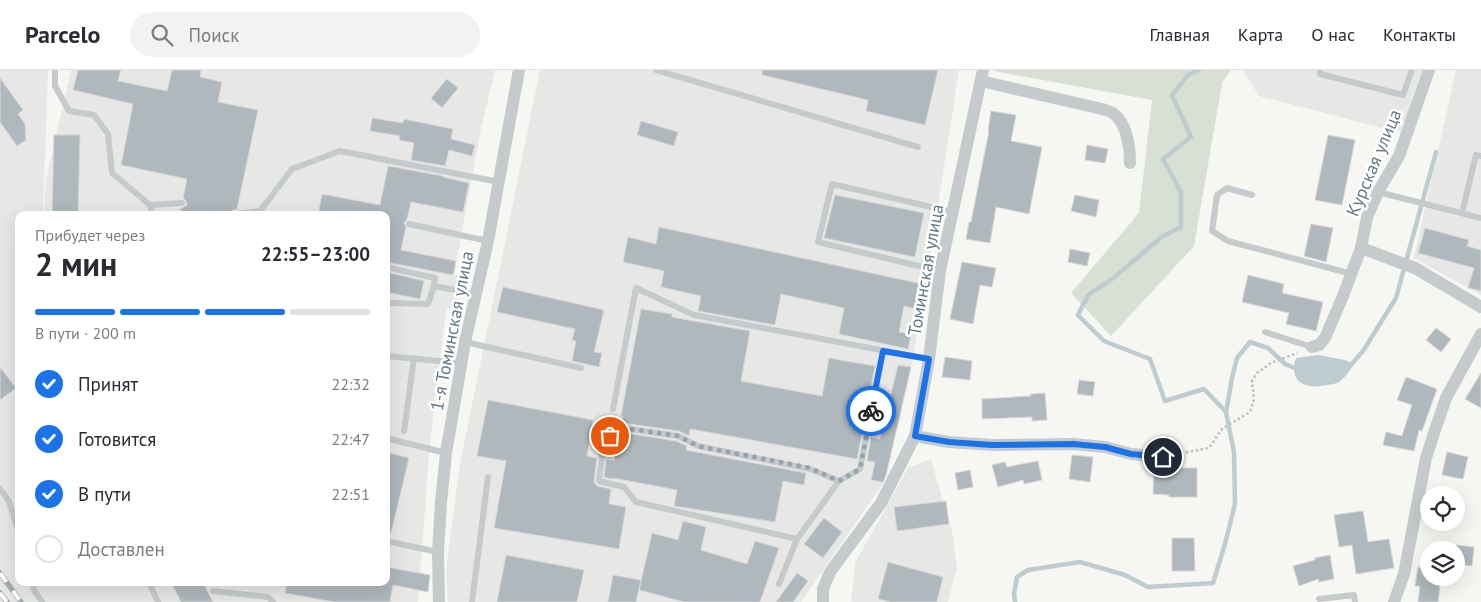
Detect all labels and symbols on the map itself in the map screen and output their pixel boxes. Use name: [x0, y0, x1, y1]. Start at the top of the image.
street label: Курская улица: [1341, 106, 1406, 220]
street label: Томинская улица: [903, 202, 948, 338]
street label: 1-я Томинская улица: [425, 249, 478, 413]
courier: [846, 386, 896, 436]
pin: [589, 415, 631, 457]
pin: [1142, 436, 1184, 478]

